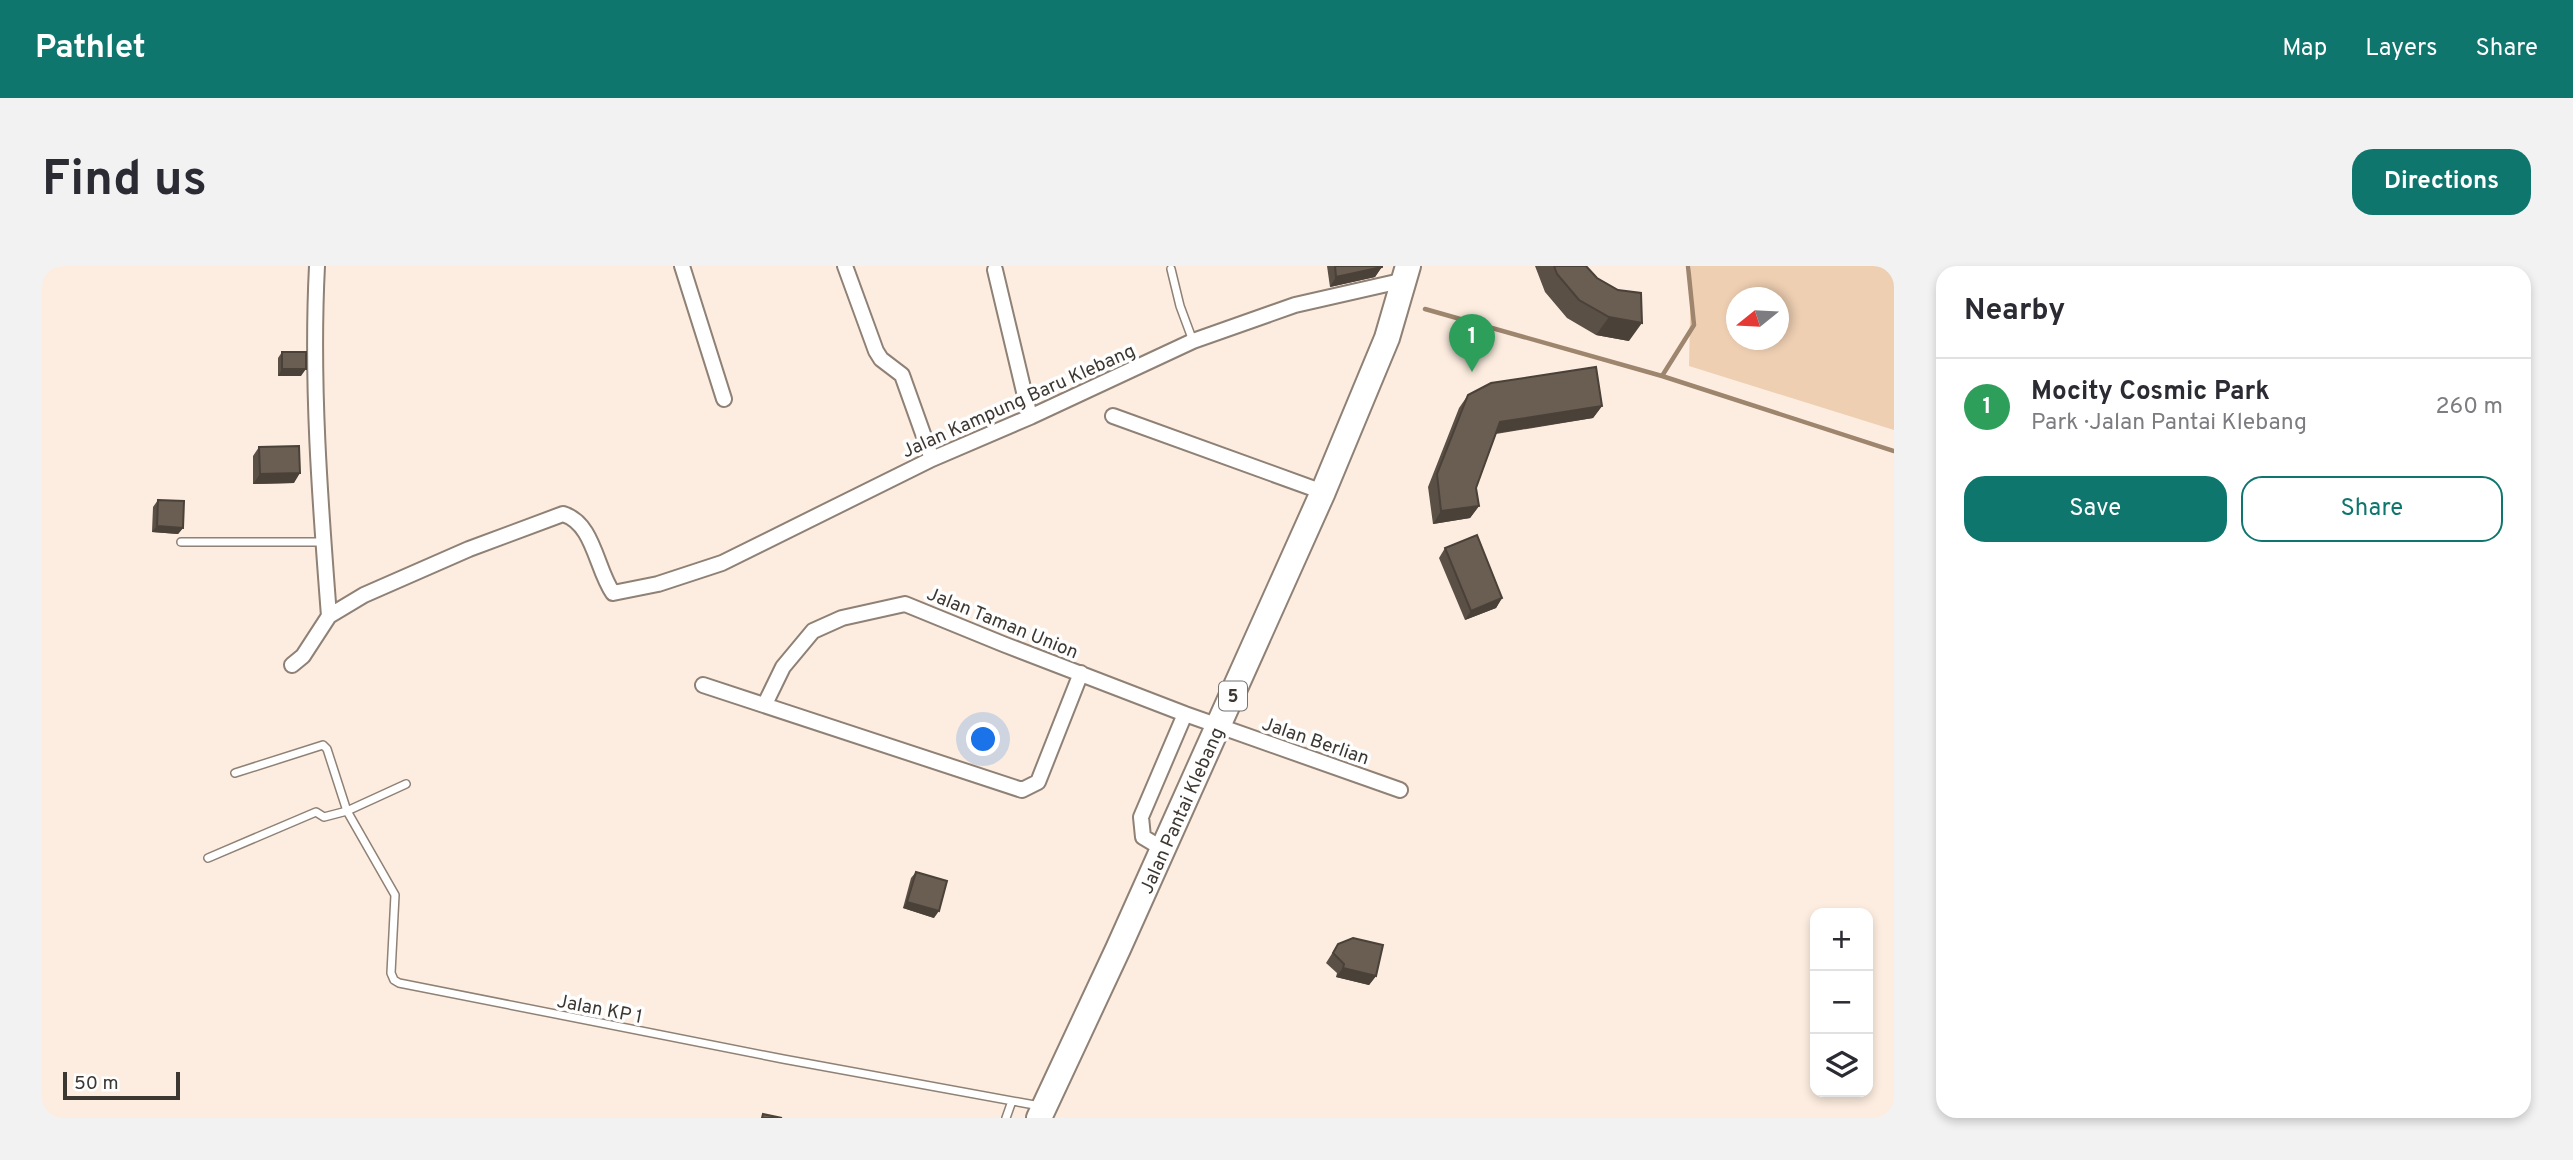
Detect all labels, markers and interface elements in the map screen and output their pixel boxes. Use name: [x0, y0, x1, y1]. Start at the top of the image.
text: Pathlet: [35, 28, 146, 70]
text: Map: [2282, 34, 2327, 64]
text: Layers: [2365, 34, 2437, 64]
text: Share: [2475, 34, 2538, 64]
button: Directions: [2352, 149, 2531, 215]
text: Find us: [42, 151, 207, 213]
north arrow: [1726, 287, 1789, 350]
text: Nearby: [1964, 293, 2065, 330]
pin: 1: [1449, 314, 1495, 372]
street label: Jalan Kampung Baru Klebang: [898, 339, 1139, 464]
text: Mocity Cosmic Park: [2031, 376, 2270, 409]
text: 1: [1982, 393, 1992, 422]
text: 260 m: [2436, 393, 2503, 422]
text: Park · Jalan Pantai Klebang: [2031, 409, 2307, 438]
button: Save: [1964, 476, 2227, 542]
button: Share: [2241, 476, 2503, 542]
street label: Jalan Taman Union: [923, 582, 1082, 665]
road number: 5: [1219, 682, 1247, 710]
street label: Jalan Berlian: [1259, 712, 1372, 771]
your location: [966, 722, 1000, 756]
street label: Jalan Pantai Klebang: [1135, 724, 1230, 898]
map controls: [1810, 908, 1873, 1097]
button: +: [1810, 908, 1873, 971]
button: −: [1810, 971, 1873, 1034]
street label: Jalan KP 1: [555, 990, 645, 1030]
button: layers: [1810, 1034, 1873, 1097]
scale bar: [63, 1069, 180, 1101]
text: 50 m: [74, 1072, 119, 1096]

